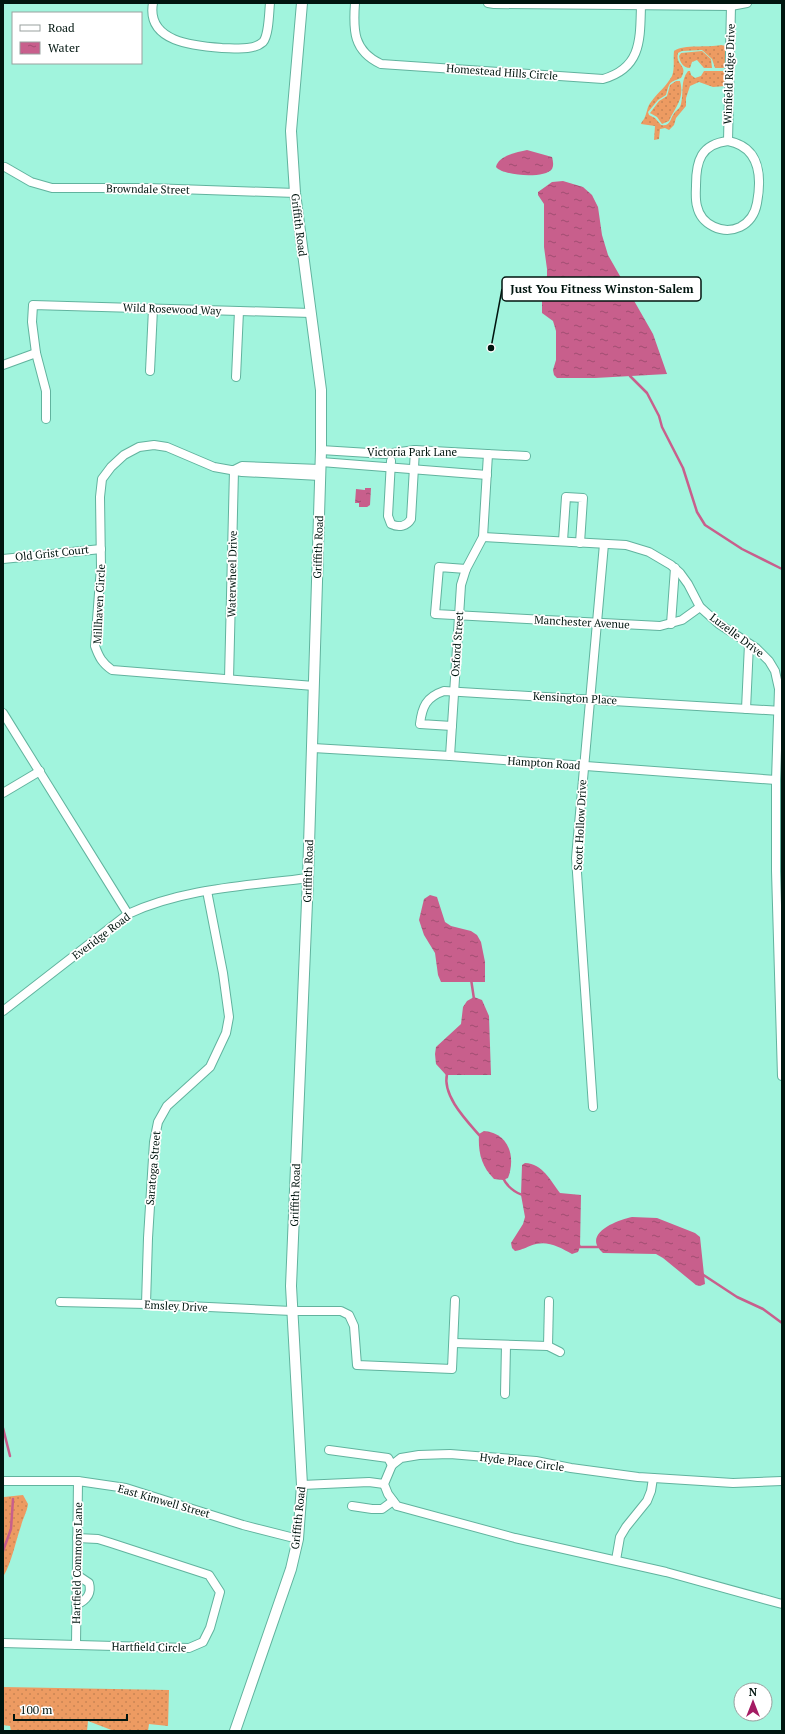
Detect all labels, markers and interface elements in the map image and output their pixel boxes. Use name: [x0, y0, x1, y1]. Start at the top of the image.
legend: [12, 12, 142, 64]
text: Road: [48, 20, 75, 35]
street label: Winfield Ridge Drive: [720, 23, 738, 125]
text: Water: [48, 40, 80, 55]
street label: Homestead Hills Circle: [446, 61, 559, 83]
street label: Browndale Street: [106, 181, 190, 197]
street label: Griffith Road: [288, 193, 310, 257]
callout: Just You Fitness Winston-Salem: [502, 277, 701, 301]
text: Just You Fitness Winston-Salem: [510, 281, 694, 296]
street label: Wild Rosewood Way: [123, 300, 222, 318]
street label: Victoria Park Lane: [367, 445, 458, 459]
street label: Griffith Road: [310, 515, 326, 579]
street label: Waterwheel Drive: [224, 530, 240, 618]
street label: Old Grist Court: [14, 542, 90, 564]
street label: Millhaven Circle: [90, 563, 108, 644]
street label: Luzelle Drive: [707, 610, 767, 660]
street label: Oxford Street: [448, 611, 466, 677]
street label: Manchester Avenue: [534, 613, 631, 632]
street label: Kensington Place: [533, 689, 618, 707]
street label: Hampton Road: [507, 753, 581, 773]
street label: Scott Hollow Drive: [571, 779, 589, 871]
street label: Griffith Road: [300, 839, 316, 903]
street label: Everidge Road: [69, 909, 133, 963]
street label: Saratoga Street: [143, 1130, 163, 1206]
street label: Griffith Road: [287, 1163, 303, 1227]
street label: Emsley Drive: [144, 1297, 209, 1315]
street label: Hyde Place Circle: [479, 1450, 566, 1474]
street label: East Kimwell Street: [116, 1481, 212, 1521]
street label: Griffith Road: [288, 1486, 308, 1550]
street label: Hartfield Commons Lane: [69, 1502, 85, 1624]
street label: Hartfield Circle: [112, 1639, 187, 1655]
north arrow: [733, 1682, 773, 1722]
text: N: [749, 1685, 758, 1699]
scale bar: [14, 1696, 127, 1722]
text: 100 m: [20, 1702, 53, 1717]

